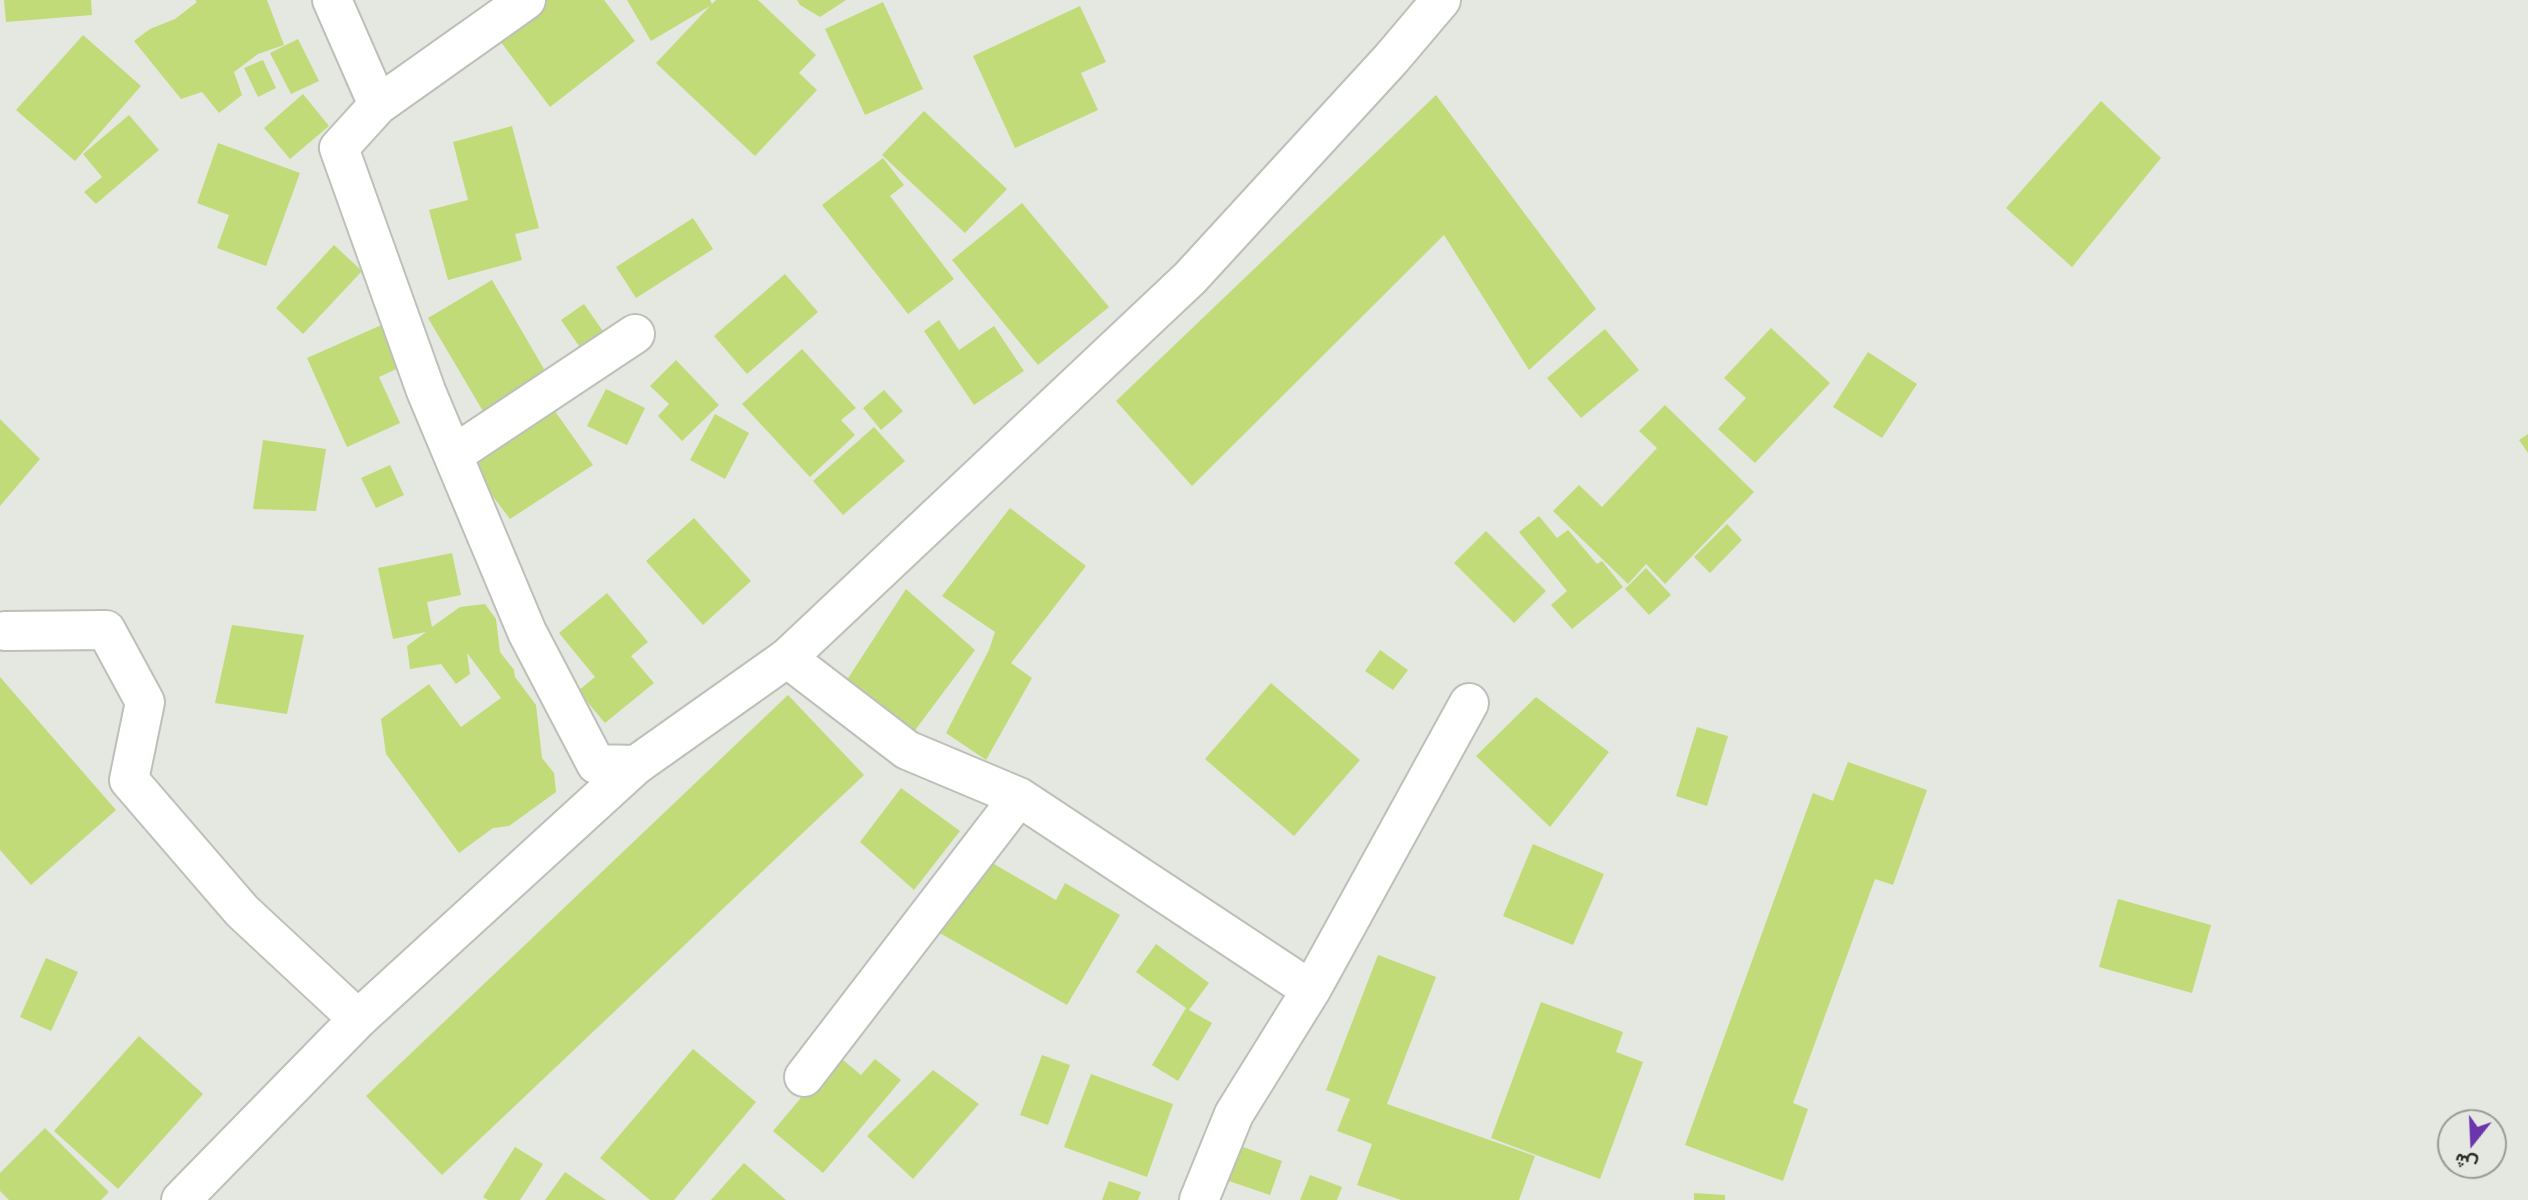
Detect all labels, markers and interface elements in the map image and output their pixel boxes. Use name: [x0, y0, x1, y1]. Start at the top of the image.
north arrow: [2437, 1109, 2507, 1179]
text: ش: [2452, 1149, 2480, 1176]

